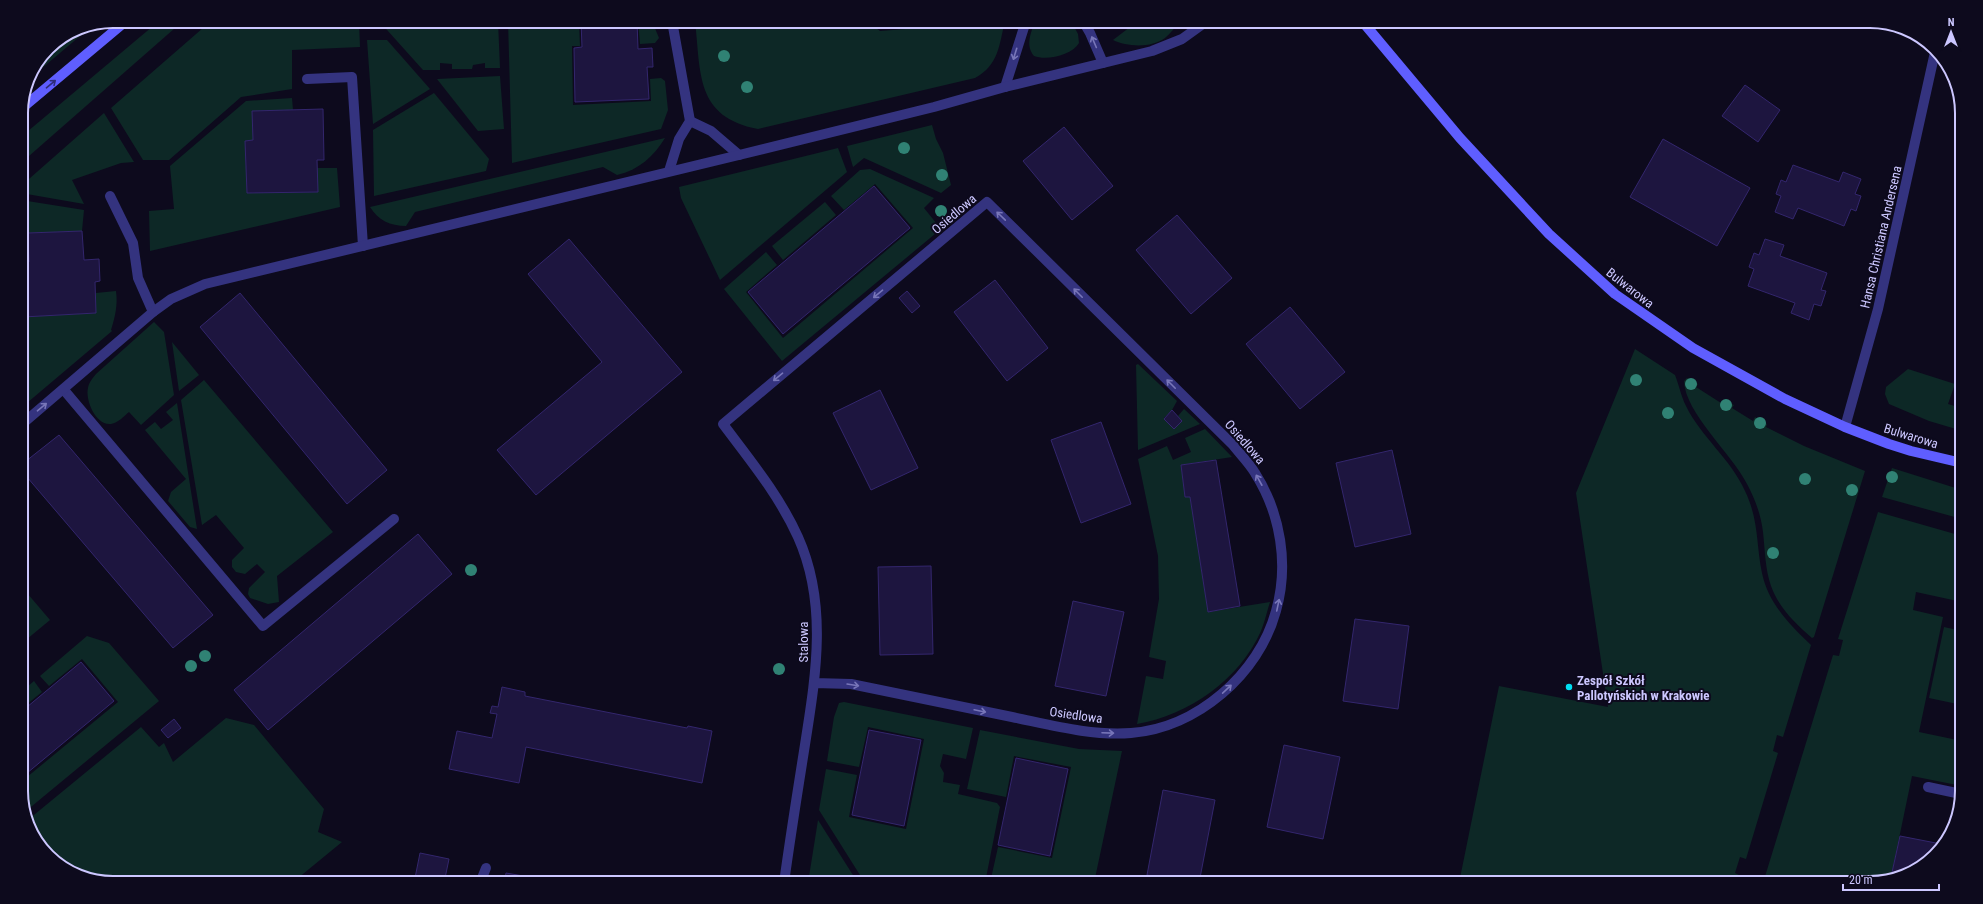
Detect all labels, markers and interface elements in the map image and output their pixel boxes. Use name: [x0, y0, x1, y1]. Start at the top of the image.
north arrow: [1931, 12, 1971, 52]
text: N: [1948, 16, 1955, 29]
one-way arrow: [1089, 36, 1097, 48]
one-way arrow: [1011, 48, 1019, 60]
one-way arrow: [46, 79, 56, 88]
street label: Hansa Christiana Andersena: [1857, 164, 1905, 310]
street label: Osiedlowa: [929, 191, 979, 237]
one-way arrow: [996, 211, 1006, 221]
street label: Bulwarowa: [1603, 265, 1657, 311]
one-way arrow: [1073, 288, 1083, 298]
one-way arrow: [872, 290, 883, 299]
one-way arrow: [773, 373, 783, 382]
one-way arrow: [1166, 379, 1176, 389]
one-way arrow: [37, 403, 48, 411]
street label: Osiedlowa: [1222, 417, 1268, 467]
street label: Bulwarowa: [1882, 421, 1940, 451]
one-way arrow: [1255, 474, 1262, 486]
one-way arrow: [1274, 599, 1282, 612]
street label: Stalowa: [796, 622, 811, 663]
place label: Zespół Szkół Pallotyńskich w Krakowie: [1577, 673, 1709, 703]
one-way arrow: [846, 681, 859, 689]
marker: Zespół Szkół Pallotyńskich w Krakowie: [1564, 682, 1574, 692]
one-way arrow: [1222, 684, 1232, 693]
street label: Osiedlowa: [1048, 704, 1104, 726]
one-way arrow: [974, 707, 987, 715]
one-way arrow: [1101, 729, 1114, 737]
scale bar: [1843, 866, 1939, 892]
text: 20 m: [1849, 873, 1873, 887]

